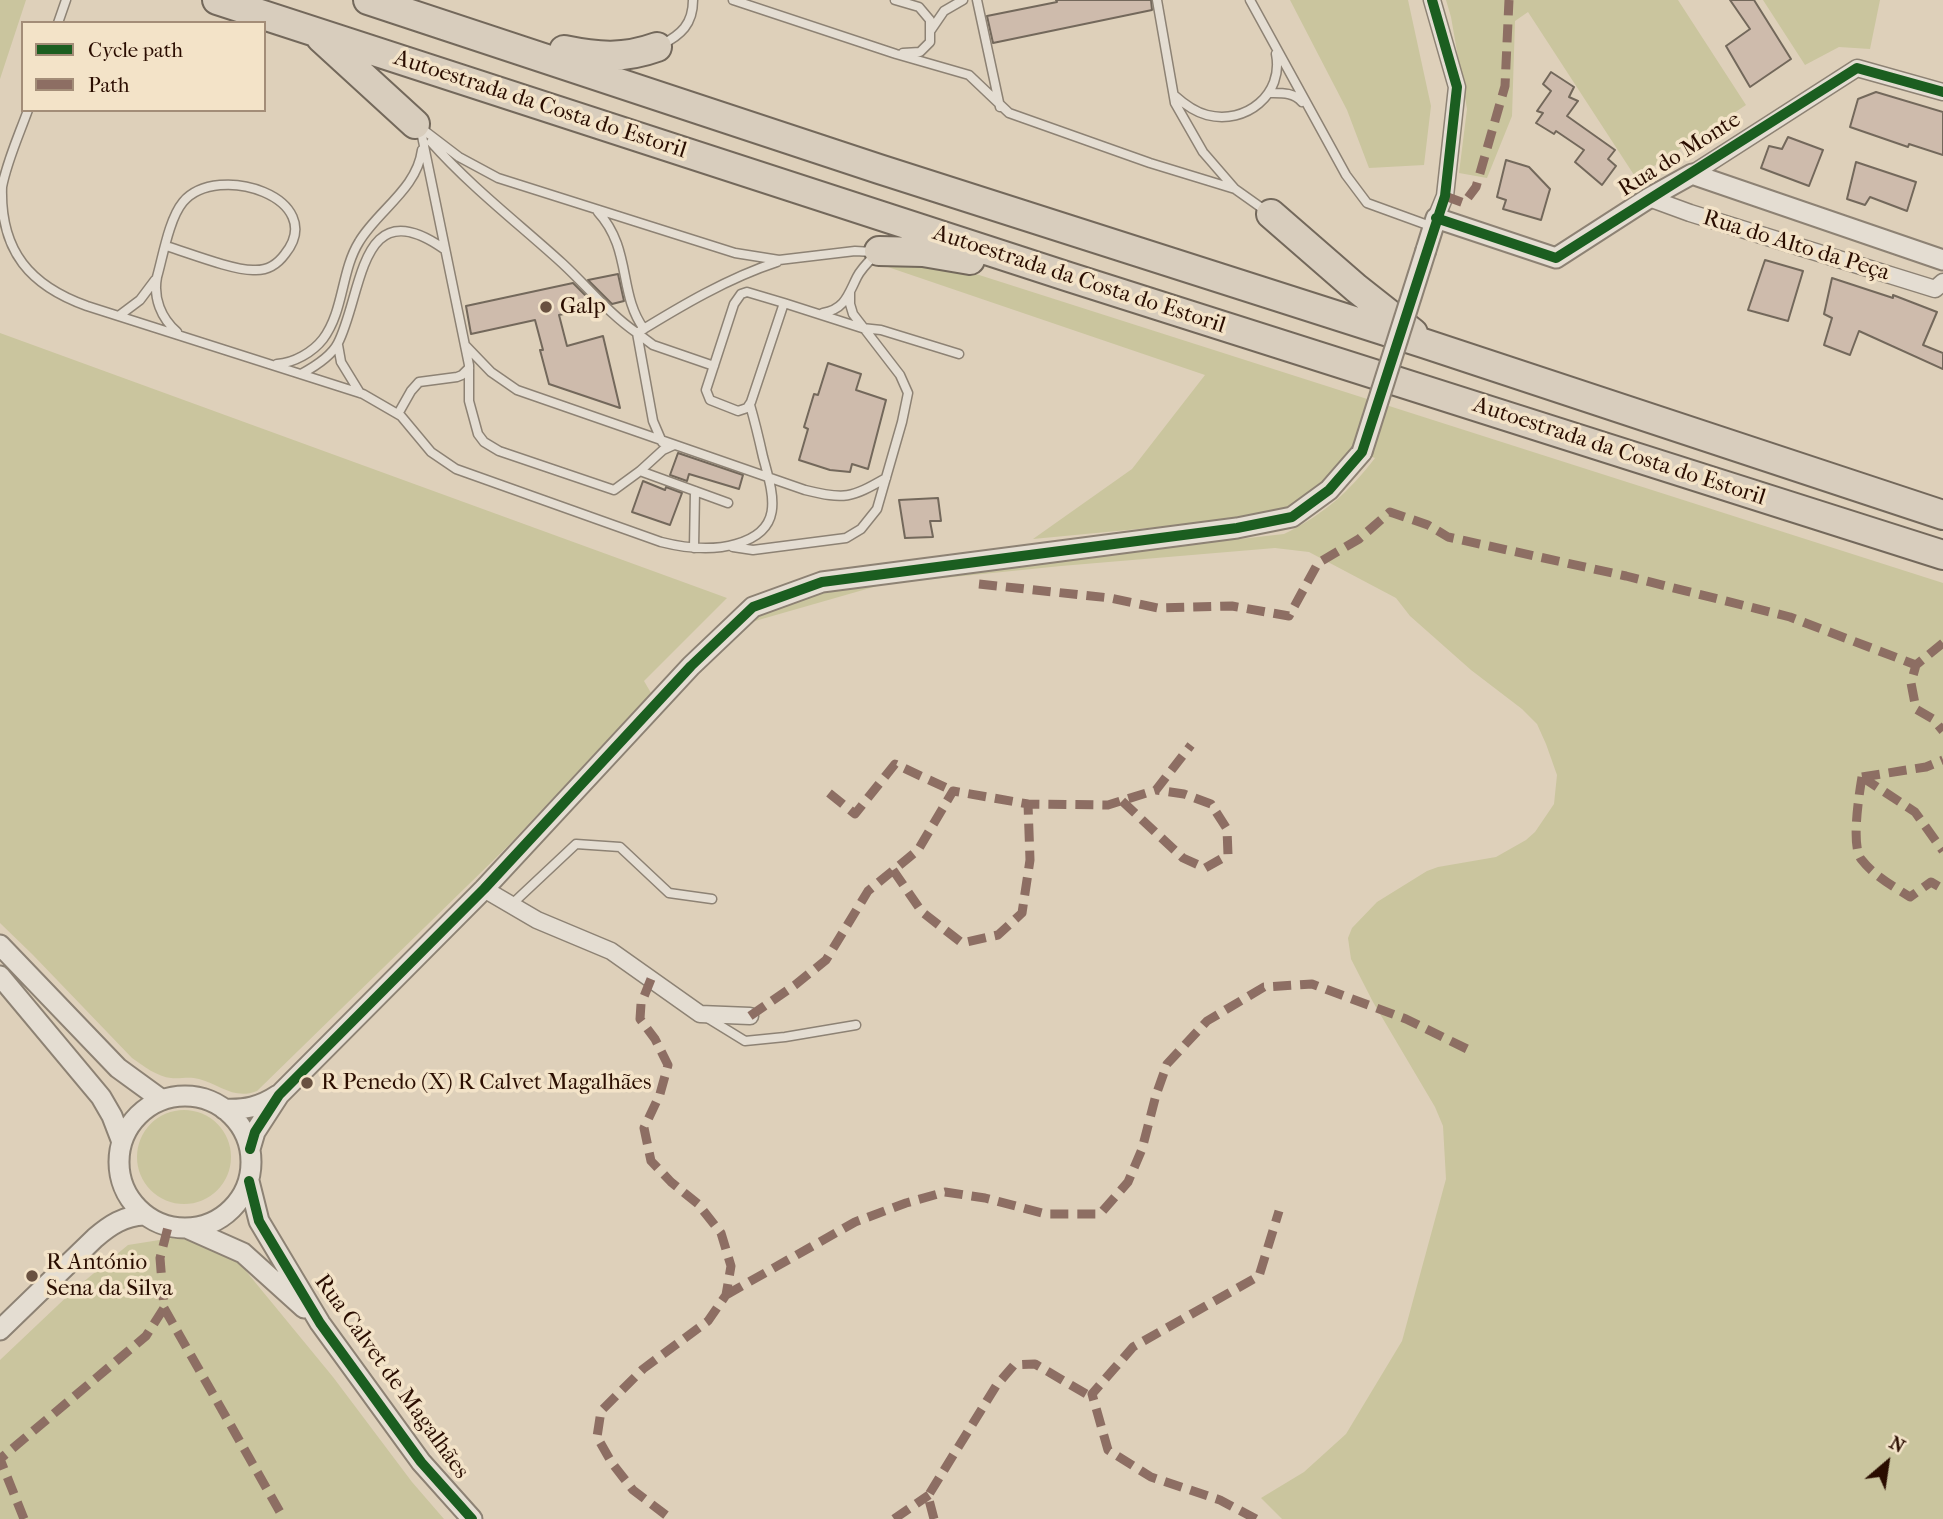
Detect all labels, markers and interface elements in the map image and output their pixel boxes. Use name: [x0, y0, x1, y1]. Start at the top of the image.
legend: [21, 21, 266, 112]
text: Cycle path: [88, 38, 183, 62]
street label: Autoestrada da Costa do Estoril: [390, 45, 690, 165]
text: Path: [88, 73, 129, 97]
street label: Rua do Monte: [1614, 106, 1746, 204]
street label: Rua do Alto da Peça: [1699, 205, 1893, 287]
street label: Autoestrada da Costa do Estoril: [929, 220, 1229, 340]
place label: Galp: [560, 293, 606, 321]
marker: Galp: [538, 299, 554, 315]
street label: Autoestrada da Costa do Estoril: [1469, 392, 1769, 512]
place label: R Penedo (X) R Calvet Magalhães: [321, 1069, 651, 1097]
marker: R Penedo (X) R Calvet Magalhães: [299, 1075, 315, 1091]
place label: R António Sena da Silva: [46, 1249, 173, 1303]
marker: R António Sena da Silva: [24, 1268, 40, 1284]
street label: Rua Calvet de Magalhães: [308, 1269, 474, 1485]
north arrow: [1852, 1428, 1922, 1498]
text: N: [1886, 1432, 1909, 1458]

